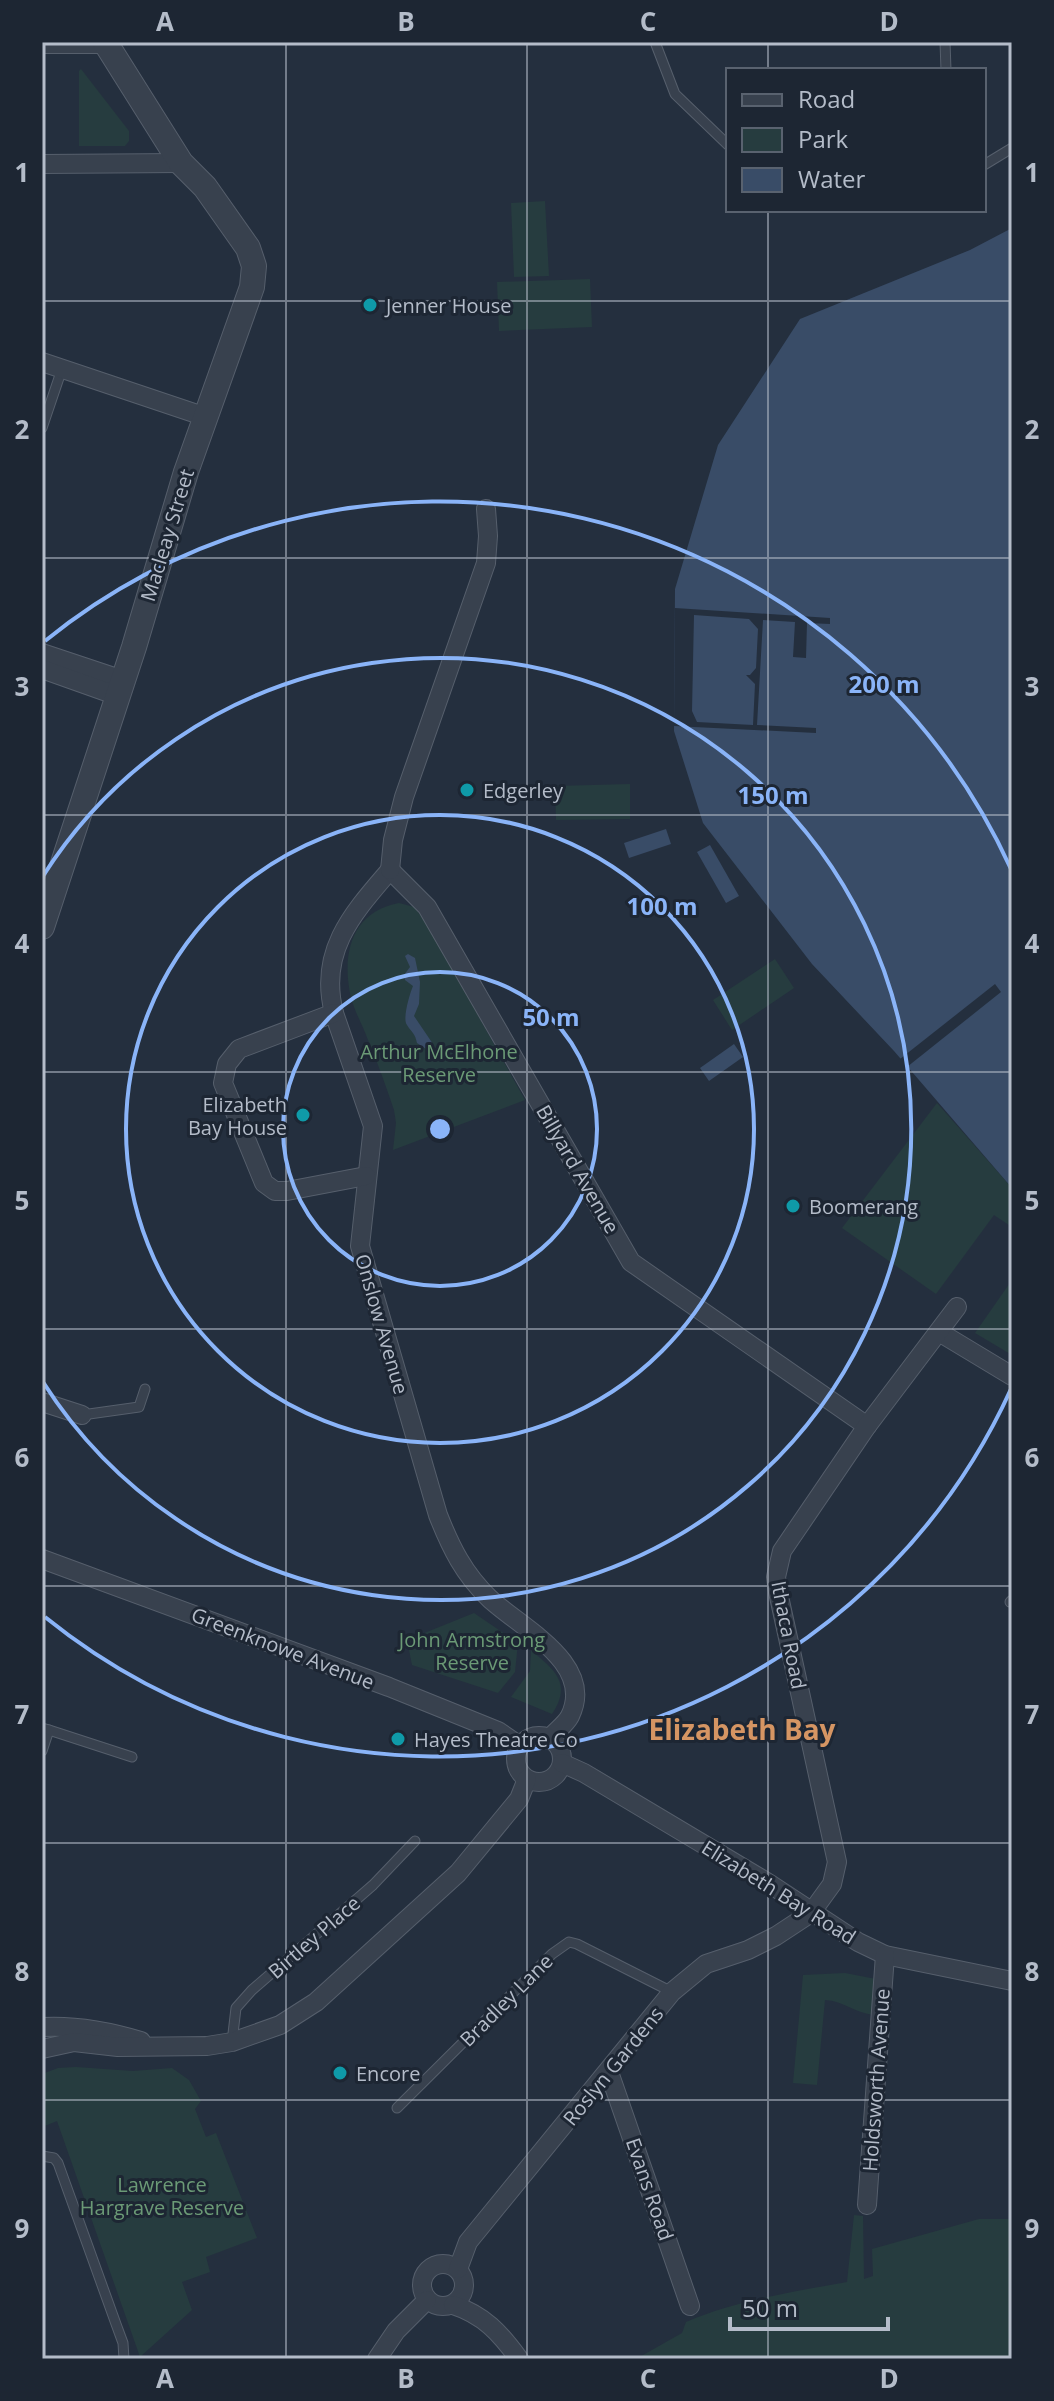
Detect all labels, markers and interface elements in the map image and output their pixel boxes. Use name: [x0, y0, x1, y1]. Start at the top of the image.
text: A: [156, 3, 174, 39]
text: B: [397, 3, 415, 39]
text: C: [640, 3, 656, 39]
text: D: [879, 3, 899, 39]
legend: [726, 68, 986, 212]
text: Road: [798, 82, 855, 115]
text: Park: [798, 122, 849, 155]
text: 1: [15, 154, 29, 190]
text: 1: [1025, 154, 1039, 190]
text: Water: [798, 162, 866, 195]
place label: Jenner House: [384, 292, 512, 319]
marker: Jenner House: [361, 296, 379, 314]
text: 2: [15, 411, 30, 447]
text: 2: [1025, 411, 1040, 447]
street label: Macleay Street: [134, 465, 200, 605]
text: 200 m: [849, 667, 919, 700]
text: 3: [15, 668, 29, 704]
text: 3: [1025, 668, 1039, 704]
place label: Edgerley: [483, 777, 564, 804]
text: 150 m: [738, 778, 808, 811]
marker: Edgerley: [458, 781, 476, 799]
text: 100 m: [627, 889, 697, 922]
text: 4: [15, 925, 30, 961]
text: 4: [1025, 925, 1040, 961]
text: 50 m: [522, 1000, 580, 1033]
park label: Arthur McElhone Reserve: [360, 1038, 518, 1088]
place label: Elizabeth Bay House: [188, 1091, 287, 1141]
street label: Billyard Avenue: [530, 1100, 626, 1238]
marker: Elizabeth Bay House: [294, 1106, 312, 1124]
centre of rings: [426, 1115, 454, 1143]
text: 5: [15, 1182, 29, 1218]
text: 5: [1025, 1182, 1039, 1218]
place label: Boomerang: [809, 1193, 918, 1220]
marker: Boomerang: [784, 1197, 802, 1215]
street label: Onslow Avenue: [349, 1251, 415, 1397]
text: 6: [15, 1439, 30, 1475]
text: 6: [1025, 1439, 1040, 1475]
street label: Ithaca Road: [765, 1579, 813, 1691]
street label: Greenknowe Avenue: [188, 1601, 378, 1695]
park label: John Armstrong Reserve: [397, 1626, 545, 1676]
text: 7: [15, 1696, 30, 1732]
text: 7: [1025, 1696, 1040, 1732]
district label: Elizabeth Bay: [648, 1710, 836, 1748]
place label: Hayes Theatre Co: [414, 1726, 578, 1753]
marker: Hayes Theatre Co: [389, 1730, 407, 1748]
street label: Elizabeth Bay Road: [697, 1834, 861, 1950]
street label: Birtley Place: [262, 1889, 366, 1985]
street label: Bradley Lane: [454, 1948, 558, 2052]
text: 8: [15, 1953, 29, 1989]
text: 8: [1025, 1953, 1039, 1989]
street label: Holdsworth Avenue: [856, 1988, 896, 2172]
street label: Roslyn Gardens: [557, 2001, 669, 2131]
place label: Encore: [356, 2060, 420, 2087]
marker: Encore: [331, 2064, 349, 2082]
street label: Evans Road: [620, 2134, 680, 2244]
park label: Lawrence Hargrave Reserve: [80, 2171, 244, 2221]
text: 9: [15, 2210, 29, 2246]
text: 9: [1025, 2210, 1039, 2246]
scale bar: [730, 2281, 888, 2331]
text: 50 m: [742, 2291, 798, 2324]
text: A: [156, 2360, 174, 2396]
text: B: [397, 2360, 415, 2396]
text: C: [640, 2360, 656, 2396]
text: D: [879, 2360, 899, 2396]

